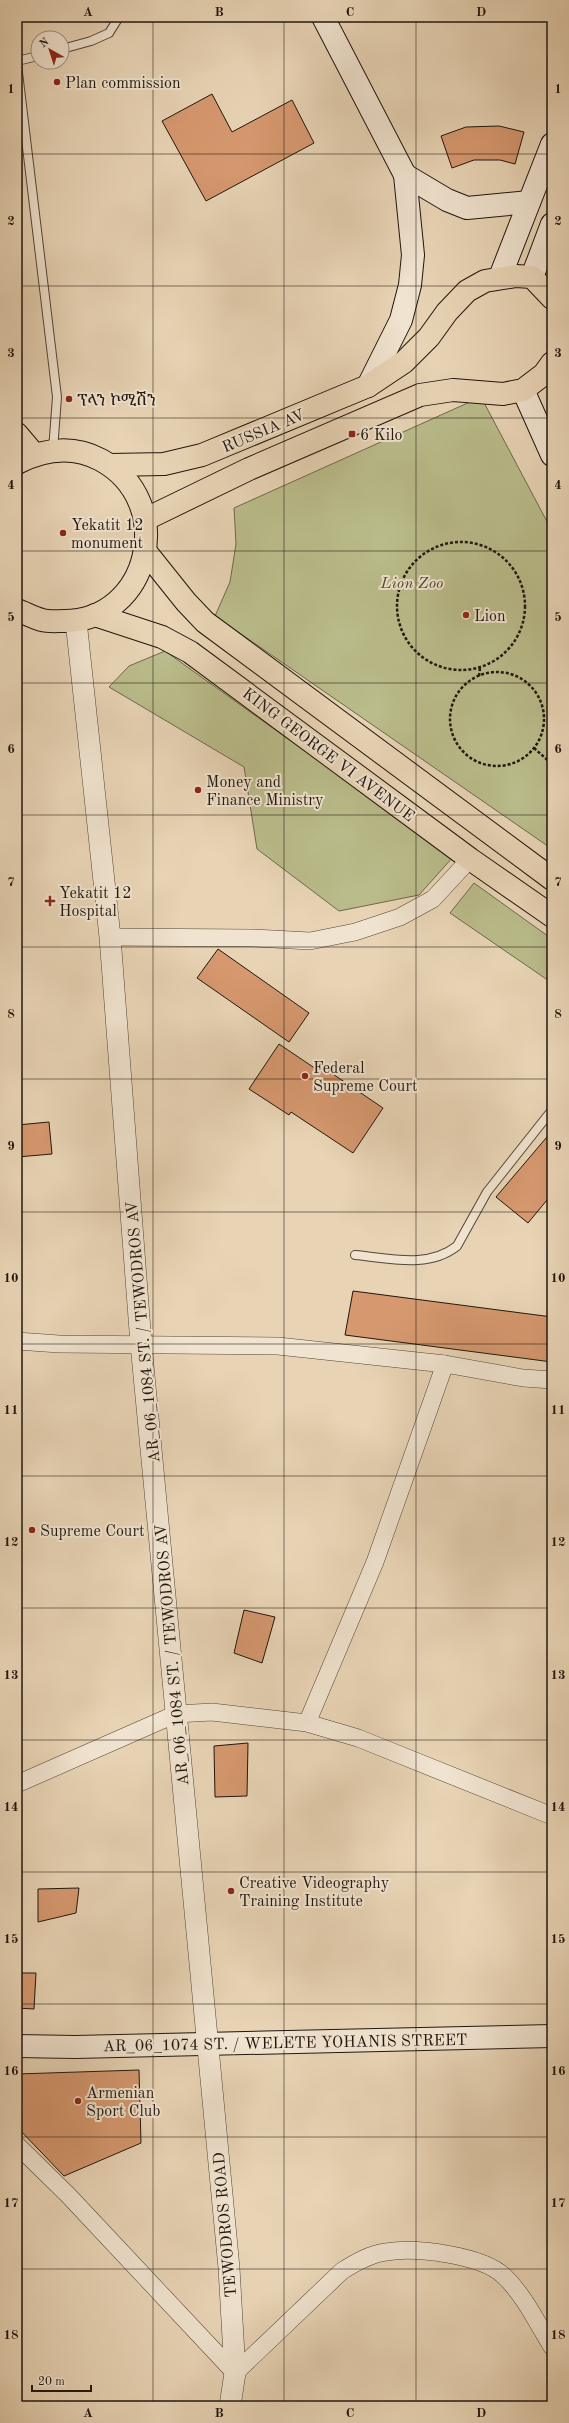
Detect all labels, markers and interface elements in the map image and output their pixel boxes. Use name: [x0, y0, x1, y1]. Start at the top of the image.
text: A: [83, 6, 93, 19]
text: B: [214, 6, 224, 19]
text: C: [346, 6, 354, 19]
text: D: [476, 6, 486, 19]
north arrow: [30, 30, 70, 70]
text: N: [38, 36, 52, 50]
place label: Plan commission: [65, 76, 181, 92]
marker: Plan commission: [52, 77, 62, 87]
text: 1: [7, 83, 15, 96]
text: 1: [554, 83, 562, 96]
text: 2: [7, 215, 15, 228]
text: 2: [554, 215, 562, 228]
text: 3: [7, 347, 15, 360]
text: 3: [554, 347, 562, 360]
place label: ፕላን ኮሚሽን: [77, 391, 156, 409]
marker: ፕላን ኮሚሽን: [64, 394, 74, 404]
street label: RUSSIA AV: [220, 407, 307, 456]
place label: 6 Kilo: [360, 428, 402, 444]
marker: 6 Kilo: [347, 429, 357, 439]
text: 4: [7, 479, 15, 492]
text: 4: [554, 479, 562, 492]
place label: Yekatit 12 monument: [71, 518, 144, 552]
marker: Yekatit 12 monument: [58, 528, 68, 538]
park label: Lion Zoo: [380, 576, 443, 592]
place label: Lion: [474, 609, 506, 625]
marker: Lion: [461, 610, 471, 620]
text: 5: [7, 611, 15, 624]
text: 5: [554, 611, 562, 624]
street label: KING GEORGE VI AVENUE: [239, 686, 417, 825]
text: 6: [7, 743, 15, 756]
text: 6: [554, 743, 562, 756]
place label: Money and Finance Ministry: [206, 775, 324, 809]
marker: Money and Finance Ministry: [193, 785, 203, 795]
text: 7: [7, 876, 15, 889]
text: 7: [554, 876, 562, 889]
place label: Yekatit 12 Hospital: [59, 886, 132, 920]
marker: Yekatit 12 Hospital: [44, 895, 56, 907]
text: 8: [7, 1008, 15, 1021]
text: 8: [554, 1008, 562, 1021]
place label: Federal Supreme Court: [313, 1061, 418, 1095]
marker: Federal Supreme Court: [300, 1071, 310, 1081]
text: 9: [7, 1140, 15, 1153]
text: 9: [554, 1140, 562, 1153]
street label: AR_06_1084 ST. / TEWODROS AV: [125, 1200, 163, 1463]
text: 10: [3, 1272, 19, 1285]
text: 10: [550, 1272, 566, 1285]
text: 11: [3, 1404, 19, 1417]
text: 11: [550, 1404, 566, 1417]
street label: AR_06_1084 ST. / TEWODROS AV: [154, 1523, 192, 1786]
place label: Supreme Court: [40, 1524, 145, 1540]
marker: Supreme Court: [27, 1525, 37, 1535]
text: 12: [3, 1536, 19, 1549]
text: 12: [550, 1536, 566, 1549]
text: 13: [3, 1669, 19, 1682]
text: 13: [550, 1669, 566, 1682]
text: 14: [3, 1801, 19, 1814]
text: 14: [550, 1801, 566, 1814]
place label: Creative Videography Training Institute: [239, 1876, 390, 1910]
marker: Creative Videography Training Institute: [226, 1886, 236, 1896]
text: 15: [3, 1933, 19, 1946]
text: 15: [550, 1933, 566, 1946]
street label: AR_06_1074 ST. / WELETE YOHANIS STREET: [103, 2033, 467, 2055]
text: 16: [3, 2065, 19, 2078]
text: 16: [550, 2065, 566, 2078]
place label: Armenian Sport Club: [86, 2086, 161, 2120]
marker: Armenian Sport Club: [73, 2096, 83, 2106]
street label: TEWODROS ROAD: [212, 2152, 240, 2298]
text: 17: [3, 2197, 19, 2210]
text: 17: [550, 2197, 566, 2210]
text: 18: [3, 2329, 19, 2342]
text: 18: [550, 2329, 566, 2342]
scale bar: [32, 2367, 91, 2393]
text: 20 m: [38, 2376, 65, 2388]
text: A: [83, 2407, 93, 2420]
text: B: [214, 2407, 224, 2420]
text: C: [346, 2407, 354, 2420]
text: D: [476, 2407, 486, 2420]

